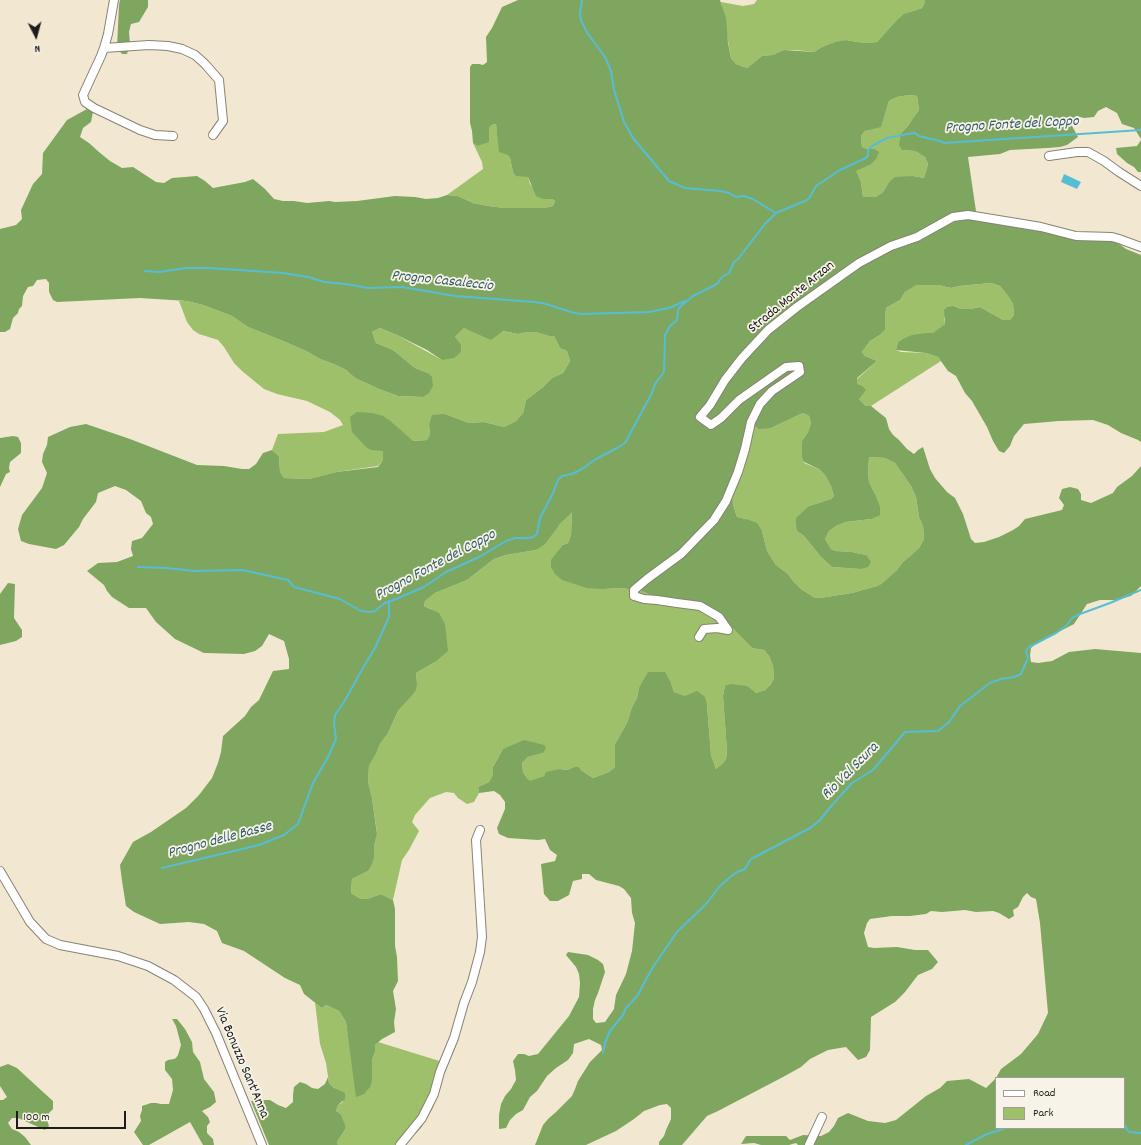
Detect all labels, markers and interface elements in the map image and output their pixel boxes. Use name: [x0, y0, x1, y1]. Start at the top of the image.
north arrow: [16, 16, 56, 56]
text: N: [34, 40, 41, 56]
water label: Progno Fonte del Coppo: [945, 114, 1079, 138]
street label: Strada Monte Arzan: [746, 258, 838, 338]
water label: Progno Casaleccio: [390, 268, 494, 296]
water label: Progno Fonte del Coppo: [373, 527, 499, 605]
water label: Rio Val Scura: [819, 740, 883, 804]
water label: Progno delle Basse: [166, 818, 274, 864]
street label: Via Bonuzzo Sant'Anna: [210, 1005, 272, 1121]
legend: [995, 1077, 1125, 1129]
text: Road: [1033, 1085, 1055, 1102]
scale bar: [18, 1103, 128, 1129]
text: Park: [1033, 1105, 1053, 1122]
text: 100 m: [23, 1109, 50, 1126]

